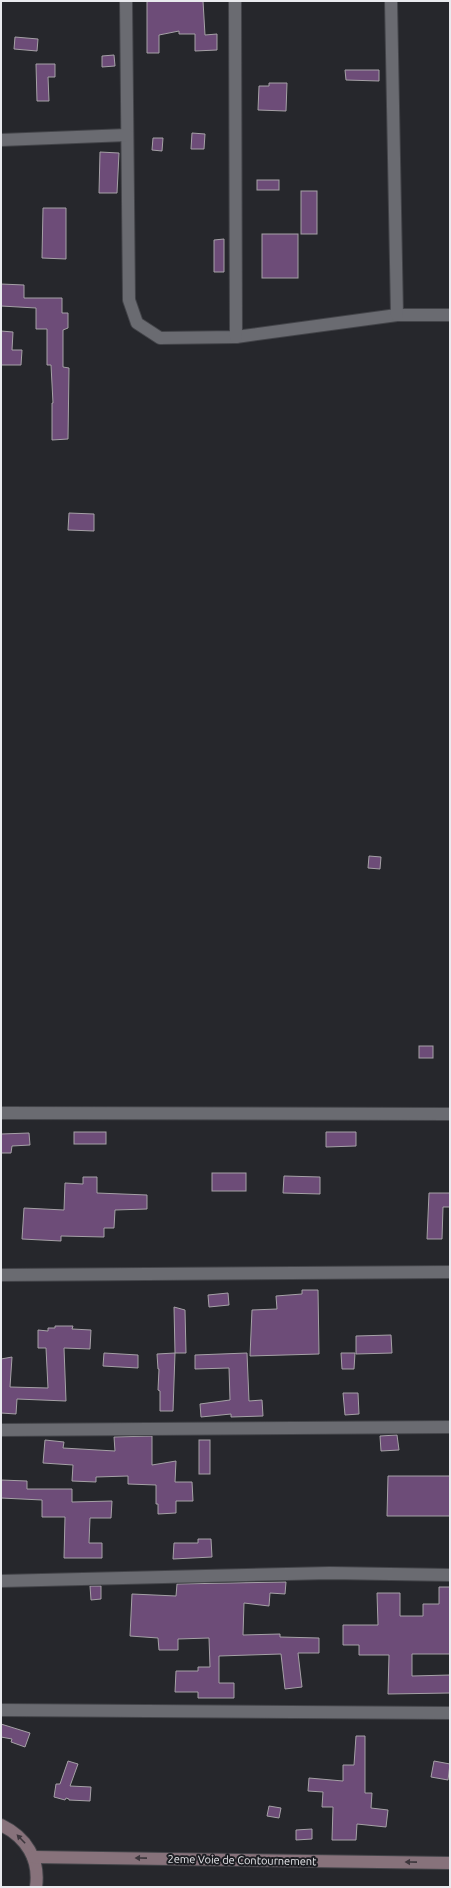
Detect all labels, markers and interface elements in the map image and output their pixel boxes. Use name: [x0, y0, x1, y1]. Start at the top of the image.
one-way arrow: [16, 1834, 26, 1844]
street label: 2eme Voie de Contournement: [167, 1853, 317, 1867]
one-way arrow: [134, 1855, 147, 1861]
one-way arrow: [404, 1859, 417, 1865]

